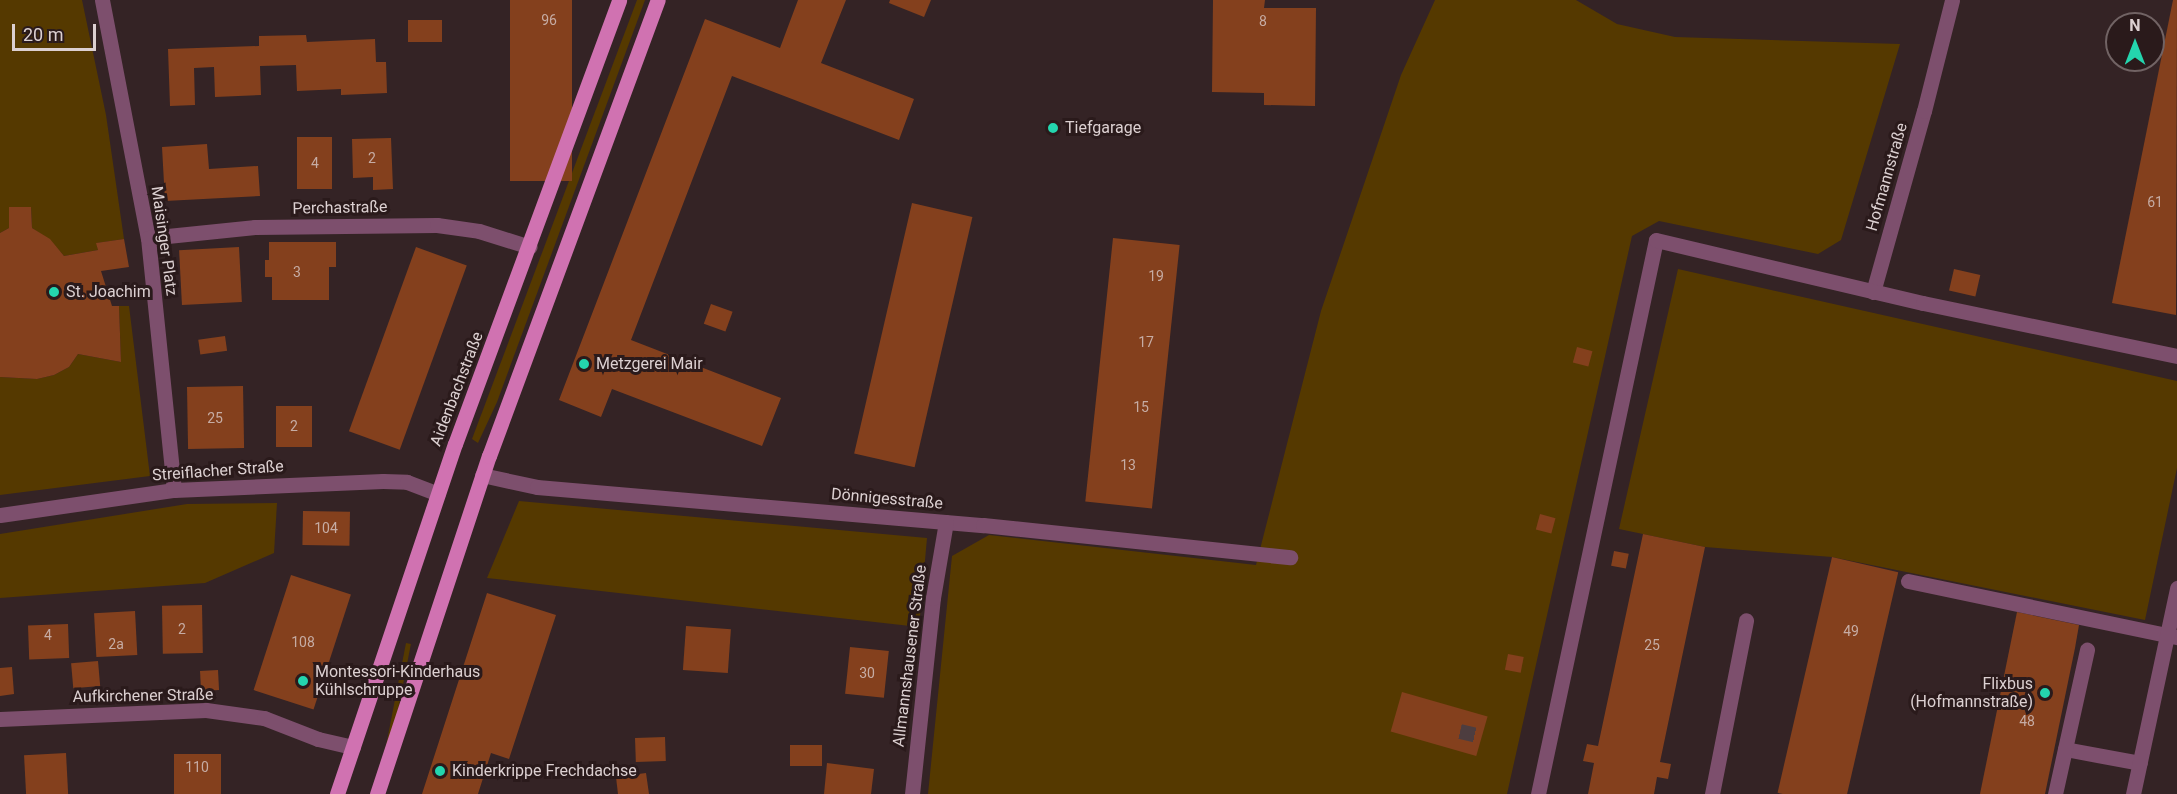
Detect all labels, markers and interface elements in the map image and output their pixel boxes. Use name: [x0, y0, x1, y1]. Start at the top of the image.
scale bar: [15, 12, 99, 50]
house number: 96: [541, 12, 557, 28]
north arrow: [2105, 12, 2165, 72]
house number: 8: [1259, 13, 1267, 29]
text: N: [2129, 16, 2141, 35]
text: 20 m: [23, 24, 63, 45]
place label: Tiefgarage: [1065, 118, 1141, 138]
marker: Tiefgarage: [1046, 121, 1060, 135]
street label: Hofmannstraße: [1862, 121, 1912, 233]
house number: 2: [368, 150, 376, 166]
house number: 4: [311, 155, 319, 171]
street label: Maisinger Platz: [147, 185, 181, 297]
house number: 61: [2147, 194, 2163, 210]
street label: Perchastraße: [292, 198, 388, 218]
house number: 3: [293, 264, 301, 280]
house number: 19: [1148, 268, 1164, 284]
place label: St. Joachim: [66, 282, 151, 302]
marker: St. Joachim: [47, 285, 61, 299]
street label: Aidenbachstraße: [426, 329, 488, 449]
house number: 17: [1138, 334, 1154, 350]
place label: Metzgerei Mair: [596, 354, 703, 374]
marker: Metzgerei Mair: [577, 357, 591, 371]
house number: 15: [1133, 399, 1149, 415]
house number: 25: [207, 410, 223, 426]
house number: 2: [290, 418, 298, 434]
street label: Streiflacher Straße: [152, 457, 284, 485]
house number: 13: [1120, 457, 1136, 473]
street label: Dönnigesstraße: [830, 485, 944, 513]
house number: 104: [314, 520, 338, 536]
street label: Allmannshausener Straße: [889, 564, 931, 748]
house number: 2: [178, 621, 186, 637]
house number: 49: [1843, 623, 1859, 639]
house number: 4: [44, 627, 52, 643]
house number: 108: [291, 634, 315, 650]
house number: 2a: [108, 636, 124, 652]
house number: 25: [1644, 637, 1660, 653]
place label: Montessori-Kinderhaus Kühlschruppe: [315, 662, 480, 700]
house number: 30: [859, 665, 875, 681]
marker: Montessori-Kinderhaus Kühlschruppe: [296, 674, 310, 688]
place label: Flixbus (Hofmannstraße): [1910, 674, 2033, 712]
street label: Aufkirchener Straße: [72, 685, 214, 707]
marker: Flixbus (Hofmannstraße): [2038, 686, 2052, 700]
house number: 48: [2019, 713, 2035, 729]
house number: 110: [185, 759, 209, 775]
place label: Kinderkrippe Frechdachse: [452, 761, 637, 781]
marker: Kinderkrippe Frechdachse: [433, 764, 447, 778]

